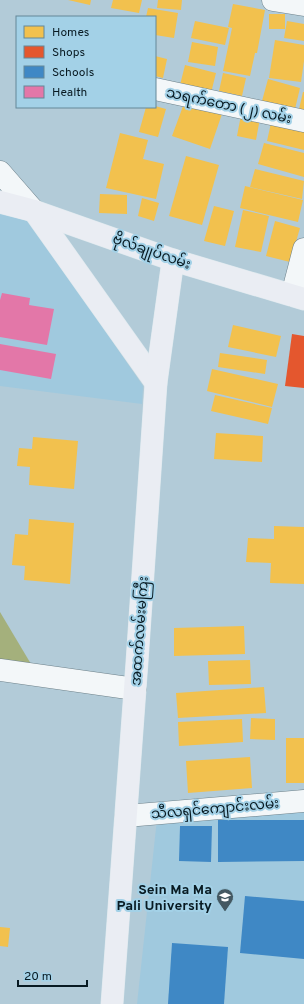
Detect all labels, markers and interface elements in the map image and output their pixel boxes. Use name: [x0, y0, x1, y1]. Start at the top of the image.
legend: [16, 16, 156, 108]
text: Homes: [52, 25, 89, 41]
text: Shops: [52, 45, 85, 61]
text: Schools: [52, 65, 94, 81]
street label: သရက်တော (၂) လမ်း: [164, 82, 293, 130]
text: Health: [52, 85, 87, 101]
street label: ဗိုလ်ချုပ်လမ်း: [110, 228, 194, 276]
street label: အထက်လမ်းမကြီး: [125, 576, 155, 687]
street label: သီလရှင်ကျောင်းလမ်း: [150, 792, 280, 826]
place label: Sein Ma Ma Pali University: [117, 882, 212, 915]
school or university icon: Sein Ma Ma Pali University: [215, 887, 235, 912]
scale bar: [18, 962, 87, 988]
text: 20 m: [24, 969, 52, 985]

